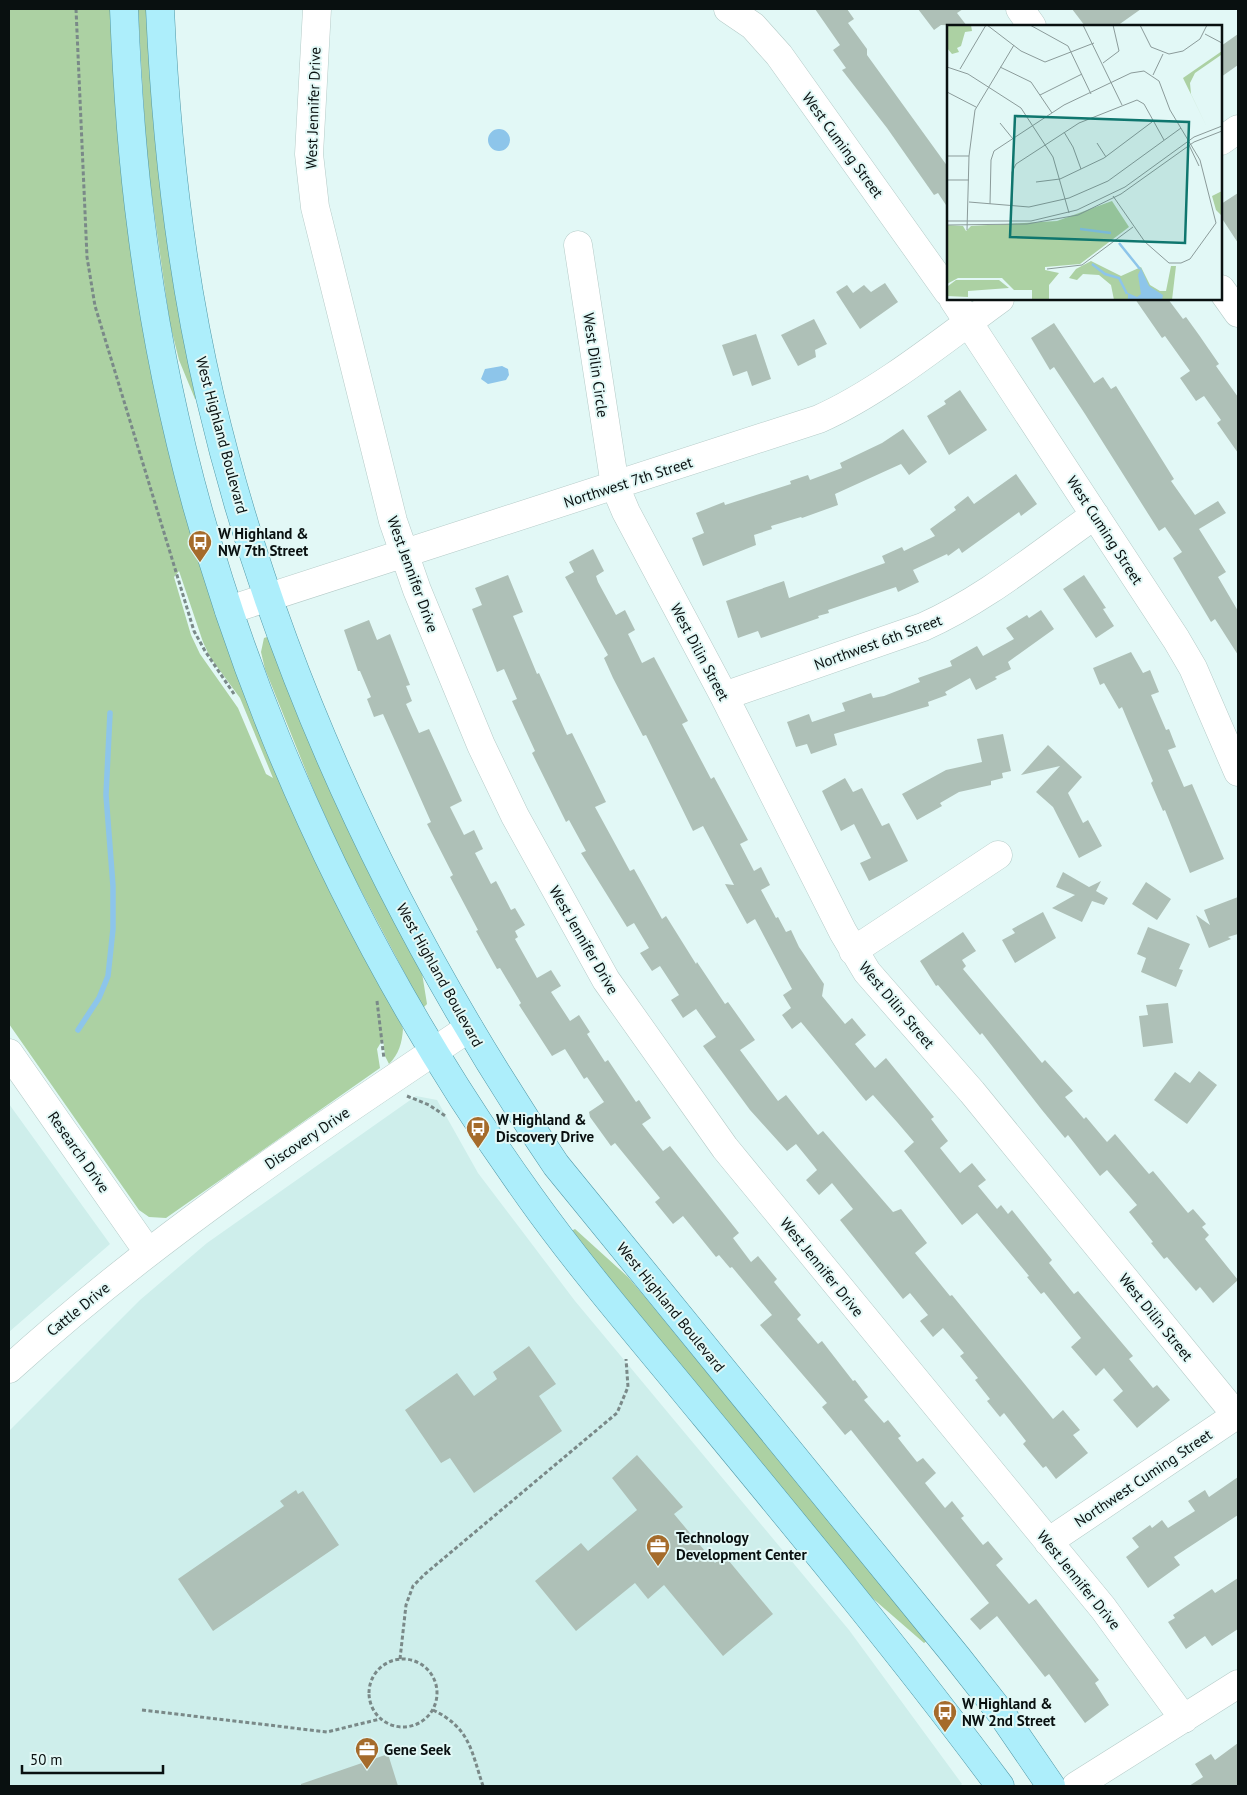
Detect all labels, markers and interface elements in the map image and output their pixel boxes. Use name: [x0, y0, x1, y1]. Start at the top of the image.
inset map: [947, 25, 1222, 300]
street label: West Jennifer Drive: [301, 47, 325, 169]
street label: West Cuming Street: [798, 88, 888, 202]
street label: West Dilin Circle: [579, 311, 613, 419]
street label: West Highland Boulevard: [192, 354, 252, 516]
street label: Northwest 7th Street: [561, 452, 695, 512]
street label: West Cuming Street: [1063, 472, 1147, 588]
street label: West Jennifer Drive: [383, 513, 443, 635]
place label: W Highland & NW 7th Street: [218, 524, 309, 560]
bus stop icon: W Highland & NW 7th Street: [187, 529, 213, 563]
street label: West Dilin Street: [666, 600, 734, 704]
street label: Northwest 6th Street: [811, 610, 945, 674]
street label: West Jennifer Drive: [545, 882, 623, 998]
street label: West Highland Boulevard: [393, 900, 487, 1050]
street label: West Dilin Street: [855, 958, 939, 1052]
street label: Discovery Drive: [261, 1103, 353, 1173]
street label: Research Drive: [44, 1108, 114, 1196]
place label: W Highland & Discovery Drive: [496, 1110, 595, 1146]
bus stop icon: W Highland & Discovery Drive: [465, 1115, 491, 1149]
street label: West Jennifer Drive: [776, 1214, 868, 1320]
street label: West Highland Boulevard: [613, 1238, 729, 1376]
street label: West Dilin Street: [1115, 1269, 1197, 1365]
street label: Cattle Drive: [43, 1278, 113, 1340]
street label: Northwest Cuming Street: [1071, 1425, 1215, 1531]
street label: West Jennifer Drive: [1033, 1527, 1125, 1633]
place label: Technology Development Center: [676, 1528, 807, 1564]
office icon: Technology Development Center: [645, 1533, 671, 1567]
place label: W Highland & NW 2nd Street: [962, 1694, 1056, 1730]
bus stop icon: W Highland & NW 2nd Street: [932, 1699, 958, 1733]
office icon: Gene Seek: [354, 1736, 380, 1770]
place label: Gene Seek: [384, 1740, 451, 1759]
scale bar: [22, 1742, 164, 1774]
text: 50 m: [30, 1750, 63, 1769]

